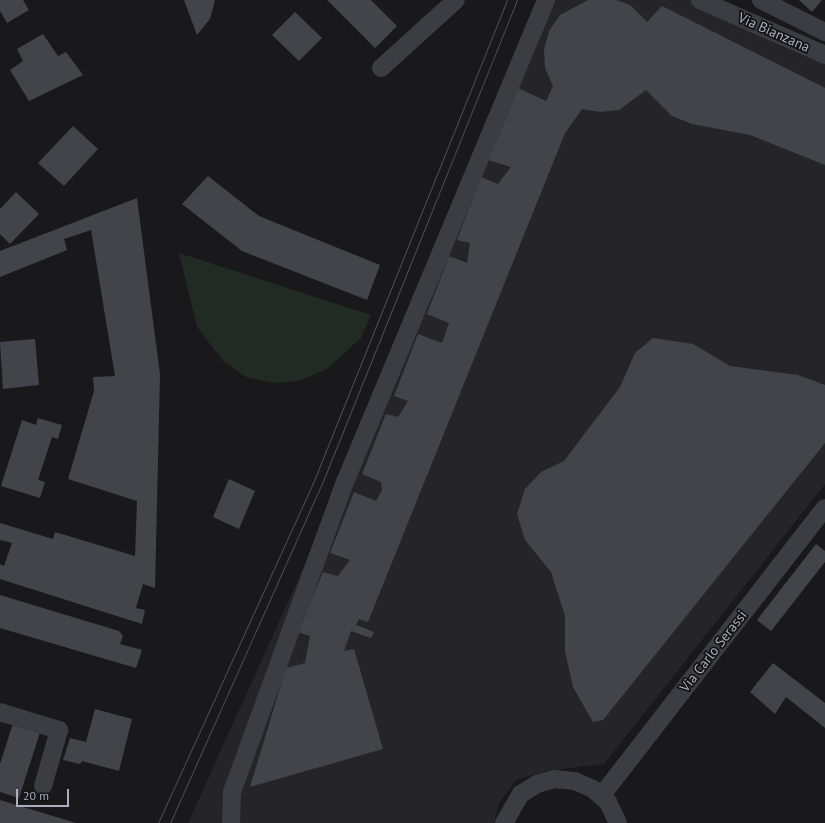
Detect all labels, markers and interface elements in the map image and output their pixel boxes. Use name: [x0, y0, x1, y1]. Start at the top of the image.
street label: Via Bianzana: [736, 9, 812, 55]
street label: Via Carlo Serassi: [676, 607, 750, 695]
scale bar: [18, 781, 71, 807]
text: 20 m: [23, 788, 49, 803]

